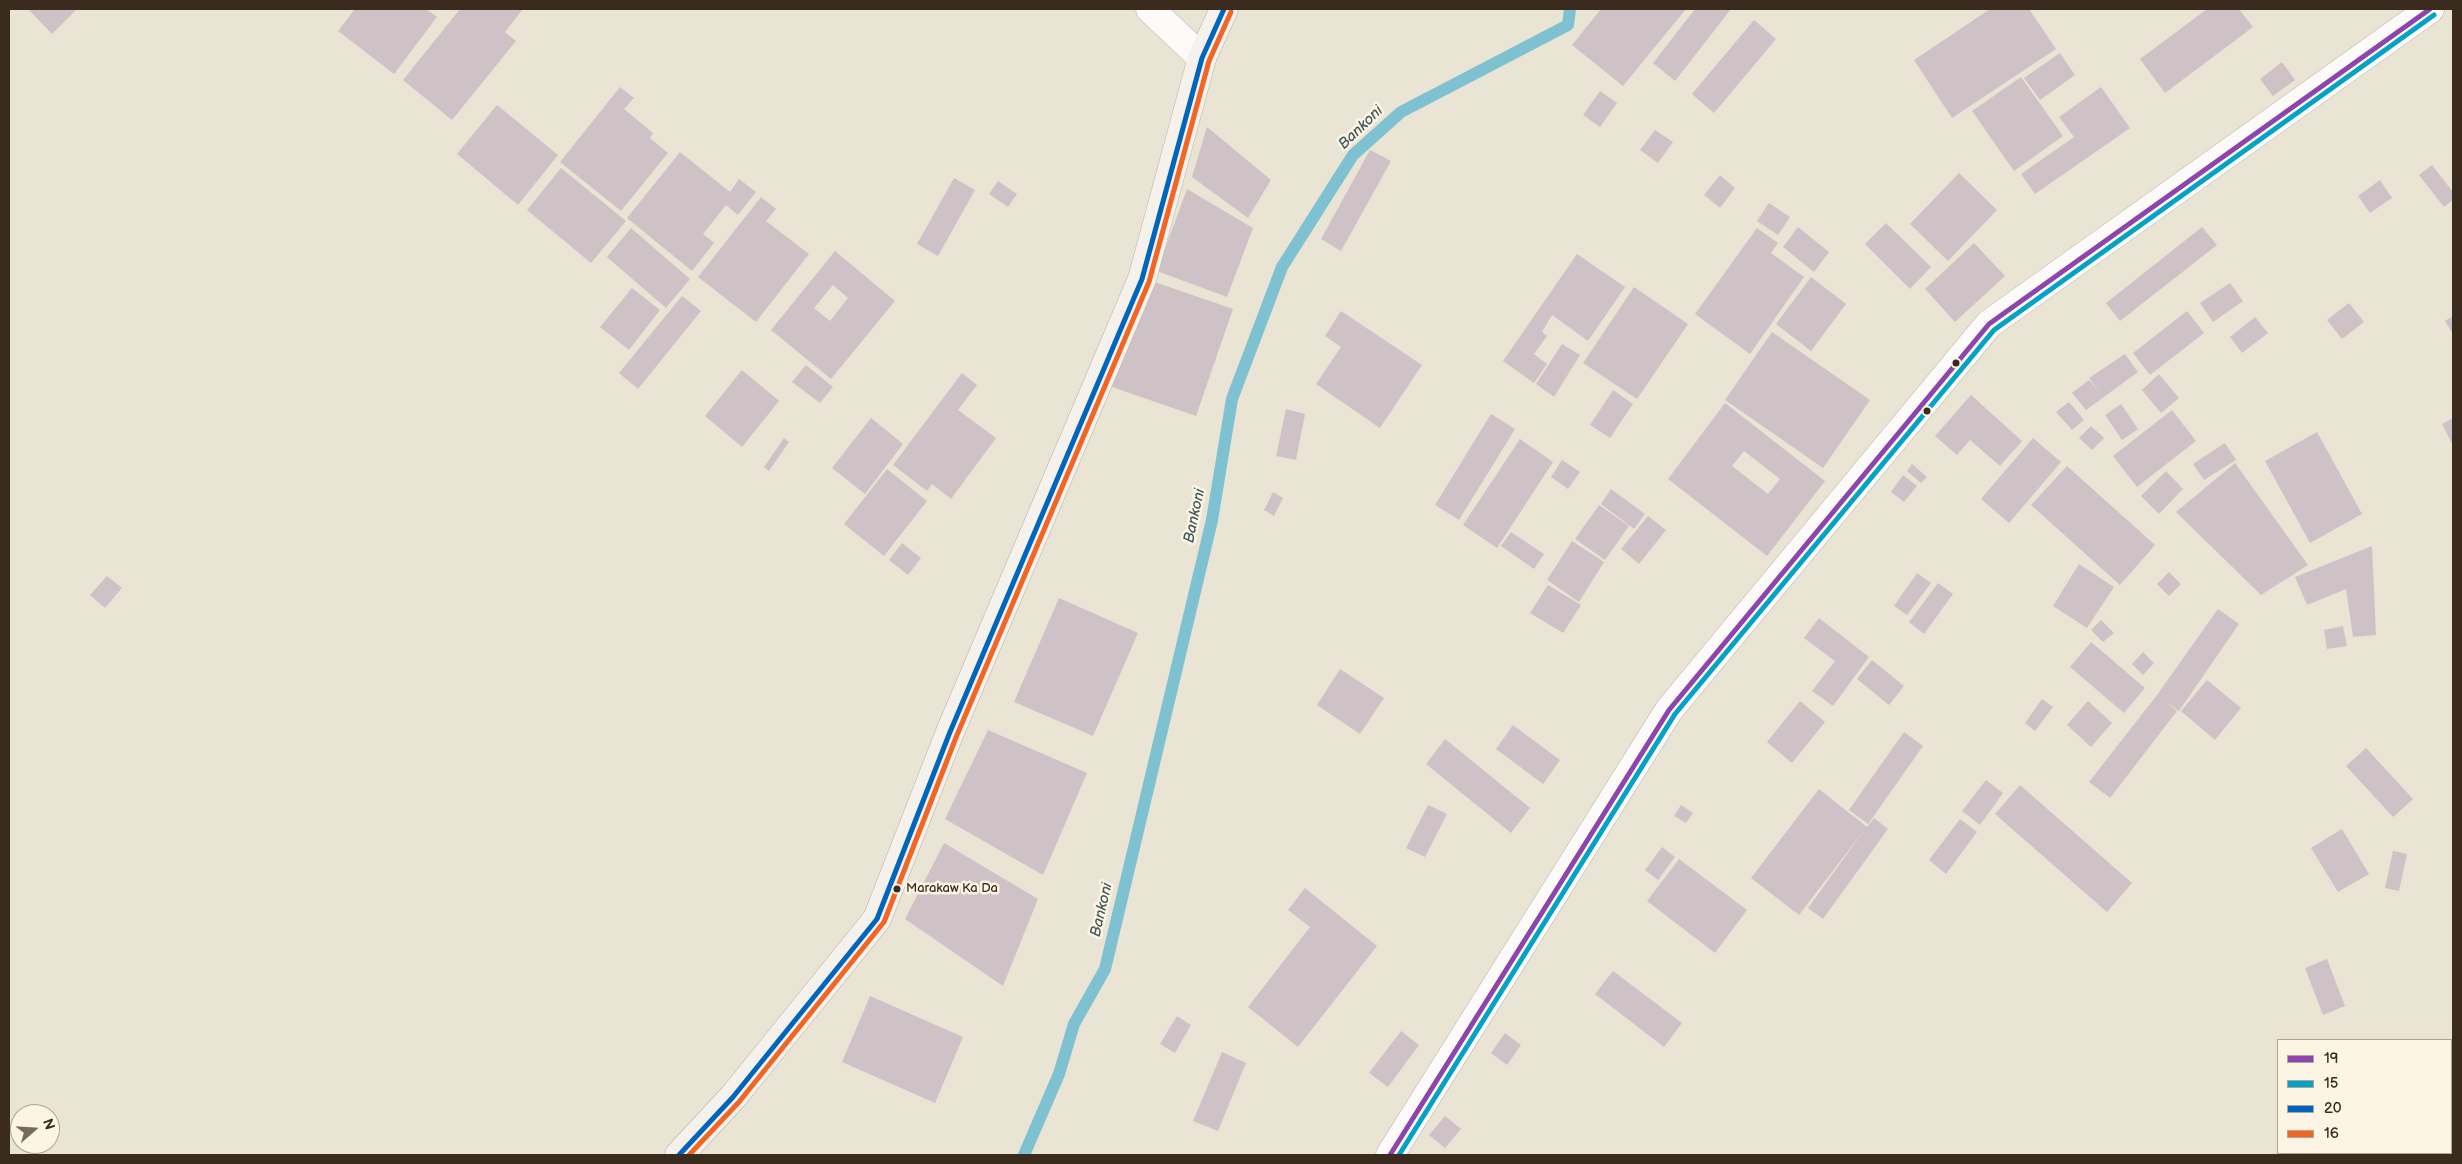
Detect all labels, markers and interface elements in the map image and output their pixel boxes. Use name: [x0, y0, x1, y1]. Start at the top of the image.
water label: Bankoni: [1335, 103, 1387, 153]
unlabelled marker: [1951, 358, 1961, 368]
unlabelled marker: [1922, 406, 1932, 416]
water label: Bankoni: [1181, 487, 1209, 545]
place label: Marakaw Ka Da: [906, 881, 998, 897]
water label: Bankoni: [1087, 881, 1117, 939]
marker: Marakaw Ka Da: [892, 884, 902, 894]
legend: [2277, 1039, 2452, 1154]
text: 19: [2324, 1049, 2338, 1068]
text: 15: [2324, 1074, 2338, 1093]
text: 20: [2324, 1099, 2342, 1118]
north arrow: [10, 1104, 60, 1154]
text: N: [39, 1117, 58, 1132]
text: 16: [2324, 1124, 2339, 1143]

